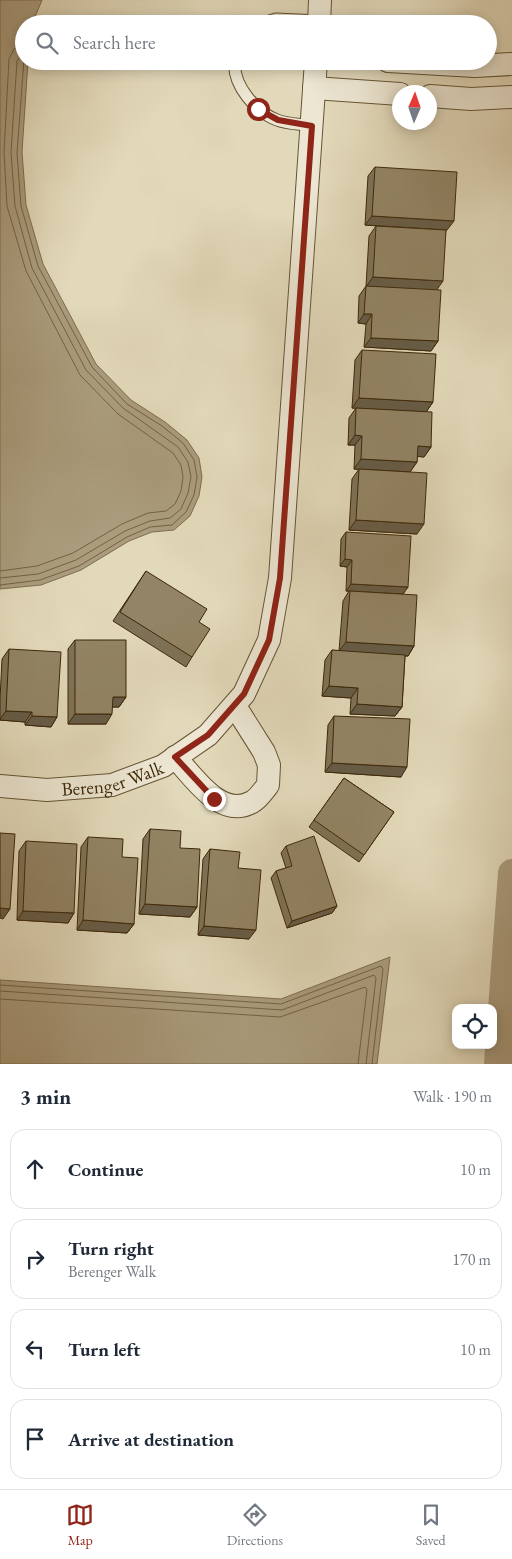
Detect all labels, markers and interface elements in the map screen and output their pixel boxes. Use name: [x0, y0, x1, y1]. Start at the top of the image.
search box: [15, 15, 497, 70]
icon: search: [33, 29, 61, 57]
text: Search here: [73, 30, 155, 55]
north arrow: [392, 85, 437, 130]
route start: [247, 98, 270, 121]
street label: Berenger Walk: [60, 754, 168, 801]
route end: [203, 788, 226, 811]
map controls: [452, 1004, 497, 1049]
button: locate: [452, 1004, 497, 1049]
text: 3 min: [20, 1083, 71, 1110]
text: Walk · 190 m: [413, 1086, 492, 1107]
icon: ahead: [21, 1155, 49, 1183]
text: Continue: [68, 1157, 143, 1182]
text: 10 m: [460, 1159, 491, 1180]
text: Turn right: [68, 1236, 154, 1261]
icon: right: [21, 1245, 49, 1273]
text: 170 m: [452, 1249, 491, 1270]
text: Berenger Walk: [68, 1261, 156, 1282]
icon: left: [21, 1335, 49, 1363]
text: Turn left: [68, 1337, 140, 1362]
text: 10 m: [460, 1339, 491, 1360]
icon: arrive: [21, 1425, 49, 1453]
text: Arrive at destination: [68, 1427, 234, 1452]
tab: Map: [66, 1501, 94, 1549]
tab: Directions: [227, 1501, 283, 1549]
tab: Saved: [416, 1501, 446, 1549]

